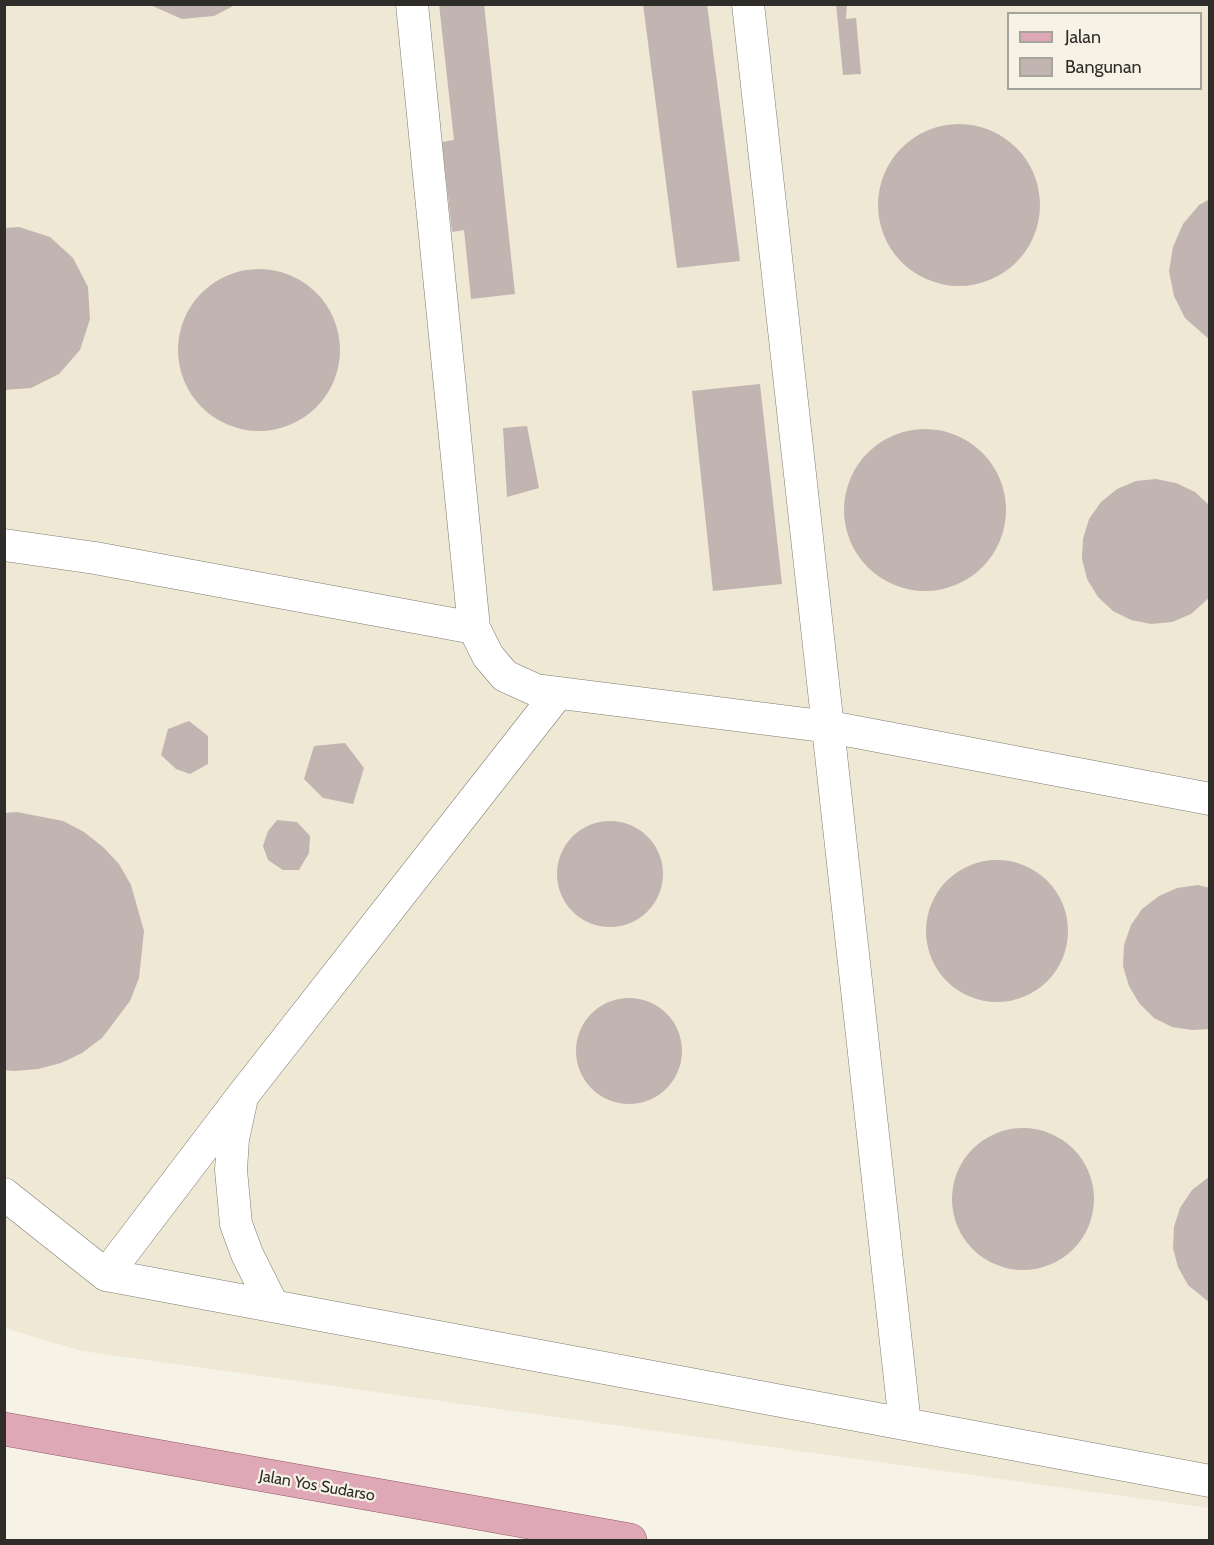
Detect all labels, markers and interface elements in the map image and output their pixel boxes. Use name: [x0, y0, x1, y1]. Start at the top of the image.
legend: [1007, 12, 1202, 90]
text: Jalan: [1065, 26, 1101, 48]
text: Bangunan: [1065, 56, 1142, 78]
street label: Jalan Yos Sudarso: [258, 1466, 376, 1506]

